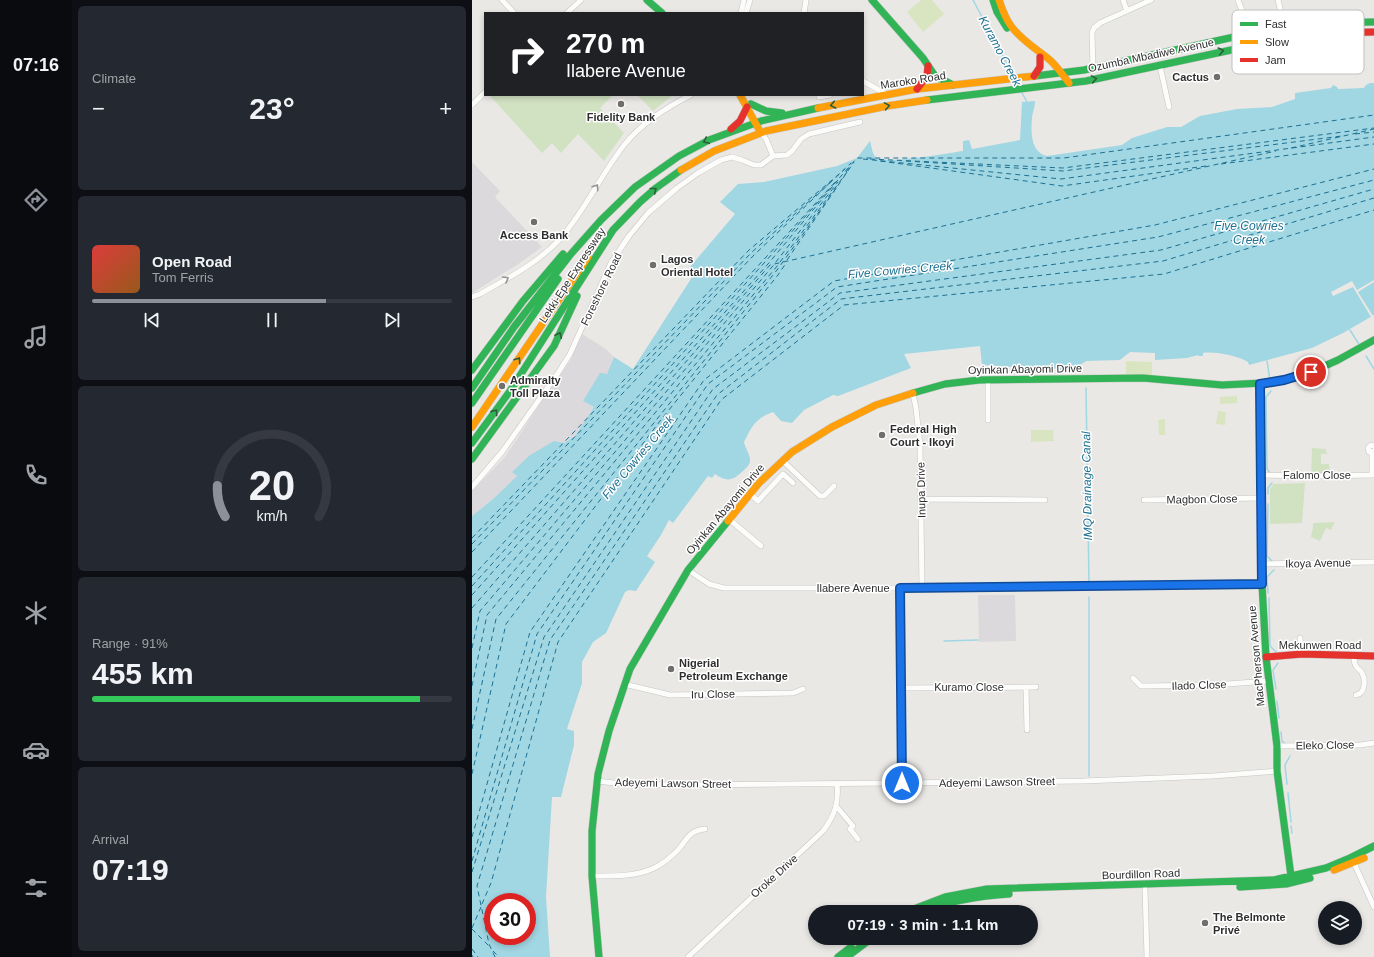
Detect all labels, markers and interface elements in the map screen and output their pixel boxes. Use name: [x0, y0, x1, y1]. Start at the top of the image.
legend: [1232, 10, 1364, 74]
water label: Kuramo Creek: [976, 14, 1025, 89]
text: Fast: [1265, 18, 1286, 30]
icon: right: [500, 28, 552, 80]
text: 270 m: [566, 28, 645, 59]
street label: Ozumba Mbadiwe Avenue: [1087, 36, 1215, 74]
text: Slow: [1265, 36, 1289, 48]
one-way arrow: [1218, 48, 1224, 56]
text: Jam: [1265, 54, 1286, 66]
text: 07:16: [13, 55, 59, 75]
text: Ilabere Avenue: [566, 61, 686, 81]
street label: Maroko Road: [879, 69, 947, 91]
text: Climate: [92, 71, 136, 86]
place label: Cactus: [1172, 71, 1209, 83]
marker: Cactus: [1212, 72, 1222, 82]
one-way arrow: [1091, 75, 1097, 84]
text: 23°: [249, 92, 295, 125]
text: −: [92, 96, 105, 121]
text: +: [439, 96, 452, 121]
marker: Fidelity Bank: [616, 99, 626, 109]
one-way arrow: [830, 100, 836, 109]
one-way arrow: [883, 103, 890, 111]
place label: Fidelity Bank: [587, 111, 656, 123]
one-way arrow: [703, 136, 711, 144]
one-way arrow: [591, 184, 598, 191]
icon: directions: [22, 186, 50, 214]
one-way arrow: [650, 188, 657, 195]
marker: Access Bank: [529, 217, 539, 227]
water label: Five Cowries Creek: [1214, 219, 1284, 247]
street label: Lekki-Epe Expressway: [537, 225, 608, 325]
place label: Access Bank: [500, 229, 569, 241]
street label: Foreshore Road: [578, 251, 624, 327]
text: Open Road: [152, 253, 232, 270]
place label: Lagos Oriental Hotel: [661, 253, 733, 278]
water label: Five Cowries Creek: [847, 258, 954, 282]
marker: Lagos Oriental Hotel: [648, 260, 658, 270]
text: Tom Ferris: [152, 270, 213, 285]
one-way arrow: [502, 276, 509, 283]
icon: previous: [141, 309, 163, 331]
icon: pause: [261, 309, 283, 331]
icon: next: [381, 309, 403, 331]
icon: music: [22, 323, 50, 351]
one-way arrow: [554, 332, 562, 340]
pin: [1294, 355, 1328, 389]
one-way arrow: [513, 357, 521, 364]
icon: arrive: [1300, 361, 1322, 383]
street label: Oyinkan Abayomi Drive: [968, 362, 1082, 376]
place label: Admiralty Toll Plaza: [510, 374, 562, 399]
marker: Admiralty Toll Plaza: [497, 381, 507, 391]
one-way arrow: [490, 409, 498, 416]
water label: Five Cowries Creek: [599, 412, 678, 502]
place label: Federal High Court - Ikoyi: [890, 423, 957, 448]
marker: Federal High Court - Ikoyi: [877, 430, 887, 440]
water label: IMQ Drainage Canal: [1079, 431, 1095, 541]
icon: phone: [22, 461, 50, 489]
text: 20: [249, 461, 295, 508]
street label: Oyinkan Abayomi Drive: [684, 461, 766, 557]
street label: Inupa Drive: [915, 462, 927, 518]
street label: Falomo Close: [1283, 469, 1351, 481]
street label: Magbon Close: [1166, 492, 1238, 506]
text: km/h: [257, 507, 288, 523]
street label: Ikoya Avenue: [1285, 556, 1351, 570]
street label: Ilabere Avenue: [816, 582, 890, 594]
icon: climate: [22, 599, 50, 627]
street label: MacPherson Avenue: [1246, 605, 1266, 707]
text: Range · 91%: [92, 636, 168, 651]
street label: Mekunwen Road: [1279, 639, 1361, 651]
text: 455 km: [92, 657, 194, 690]
place label: Nigerial Petroleum Exchange: [679, 657, 788, 682]
marker: Nigerial Petroleum Exchange: [666, 664, 676, 674]
street label: Ilado Close: [1171, 678, 1227, 692]
street label: Kuramo Close: [934, 681, 1004, 693]
street label: Iru Close: [691, 688, 735, 700]
icon: car: [22, 736, 50, 764]
street label: Eleko Close: [1296, 738, 1354, 752]
position arrow: [881, 762, 923, 804]
street label: Adeyemi Lawson Street: [939, 775, 1055, 789]
street label: Adeyemi Lawson Street: [615, 776, 731, 790]
text: Arrival: [92, 832, 129, 847]
street label: Oroke Drive: [748, 852, 800, 900]
text: 07:19: [92, 853, 169, 886]
street label: Bourdillon Road: [1102, 867, 1180, 881]
icon: filters: [22, 874, 50, 902]
speed limit sign: 30: [484, 893, 536, 945]
map controls: [1318, 901, 1362, 945]
button: layers: [1318, 901, 1362, 945]
place label: The Belmonte Privé: [1213, 911, 1286, 936]
text: 07:19 · 3 min · 1.1 km: [848, 916, 998, 933]
marker: The Belmonte Privé: [1200, 918, 1210, 928]

